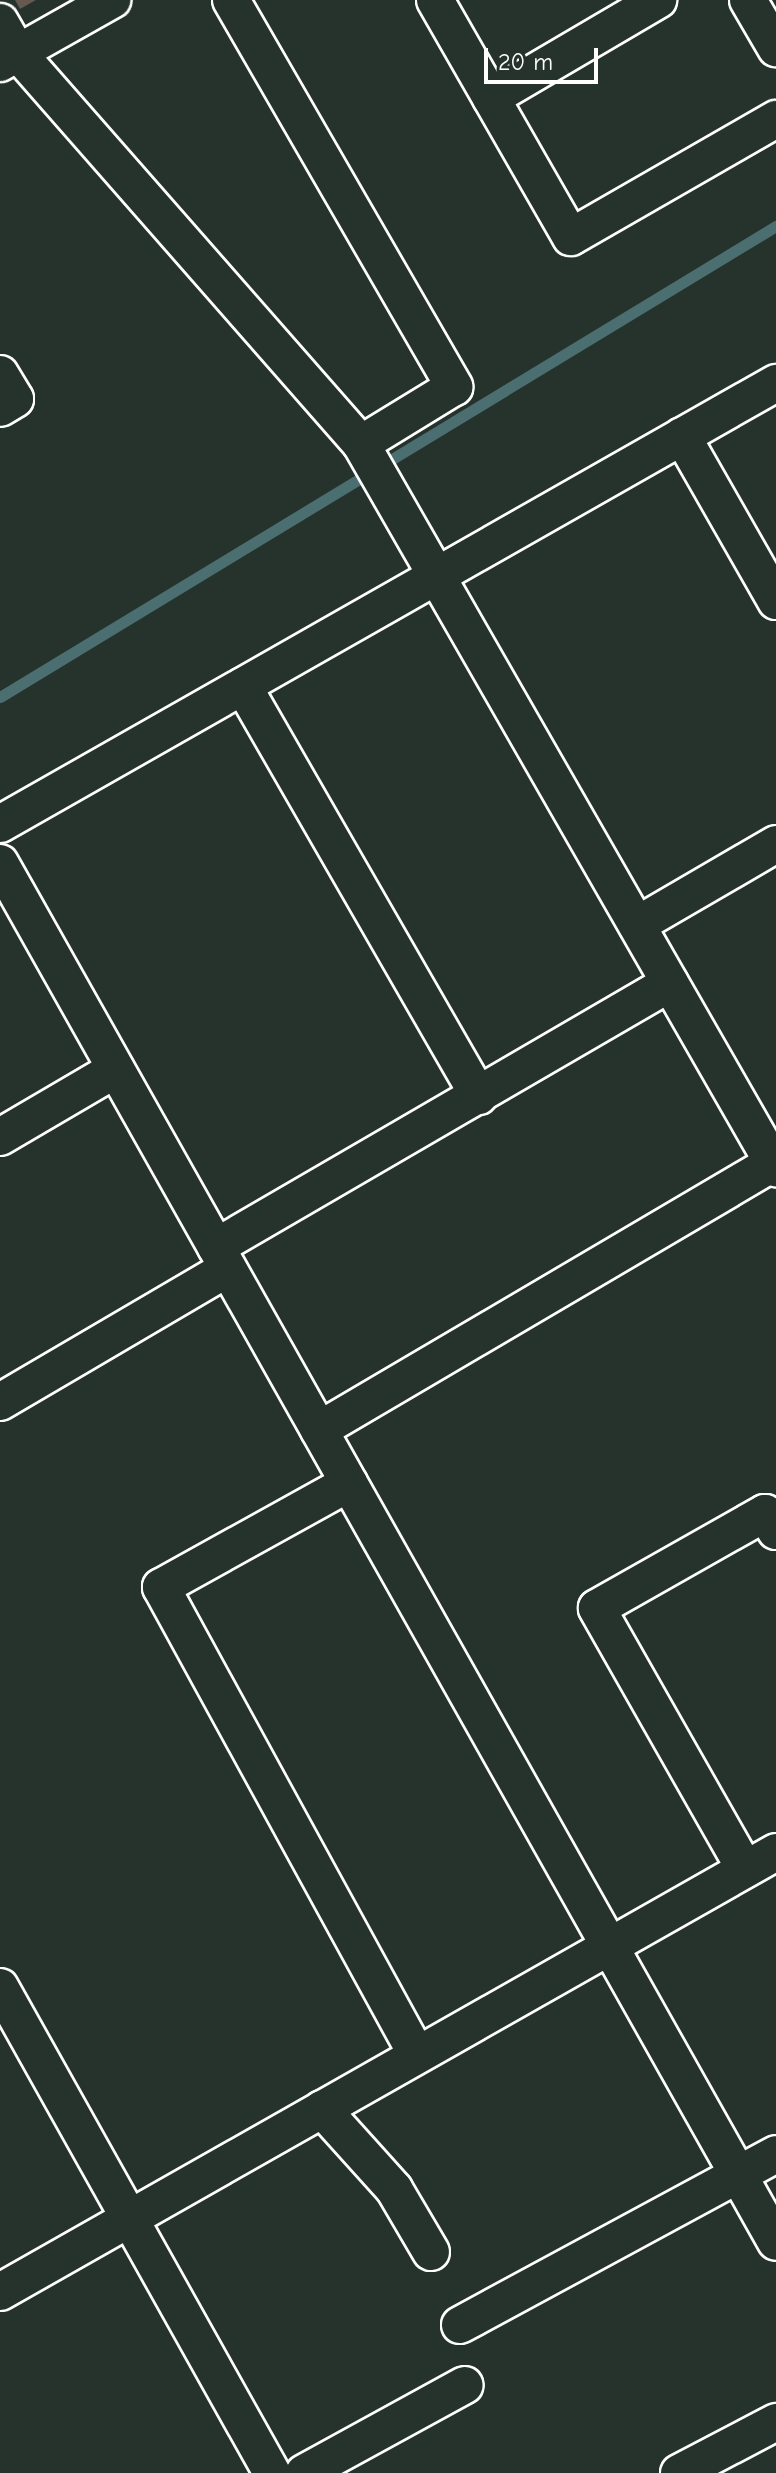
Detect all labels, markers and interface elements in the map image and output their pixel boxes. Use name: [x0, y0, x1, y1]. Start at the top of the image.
scale bar: [488, 32, 602, 82]
text: 20 m: [498, 48, 553, 76]

